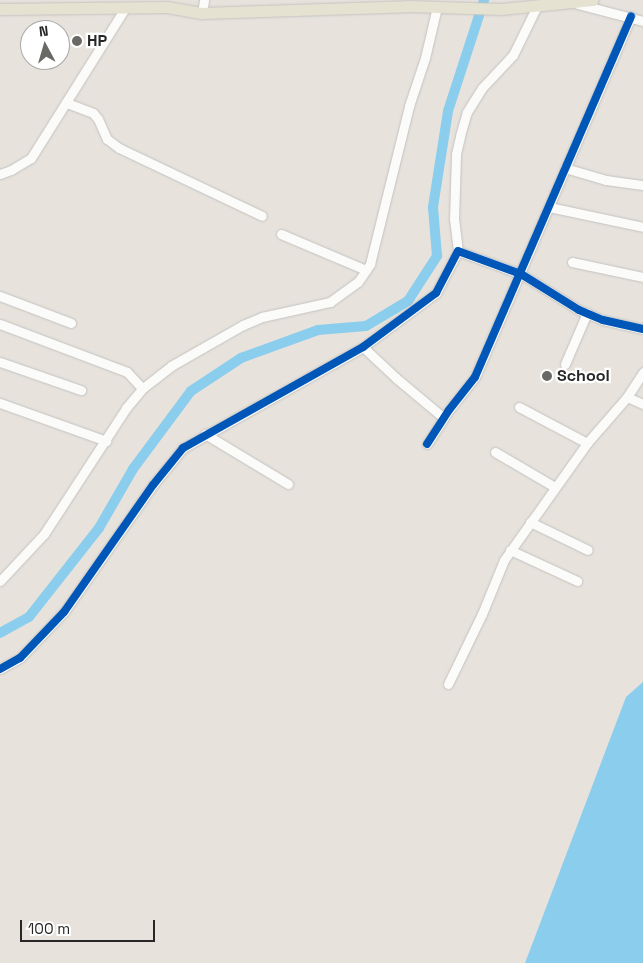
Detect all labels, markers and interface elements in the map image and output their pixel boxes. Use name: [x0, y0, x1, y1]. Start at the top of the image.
north arrow: [20, 20, 70, 70]
text: N: [38, 22, 49, 41]
place label: HP: [87, 31, 107, 51]
marker: HP: [71, 35, 83, 47]
place label: School: [557, 366, 610, 386]
marker: School: [541, 370, 553, 382]
scale bar: [22, 910, 158, 942]
text: 100 m: [28, 919, 70, 938]

